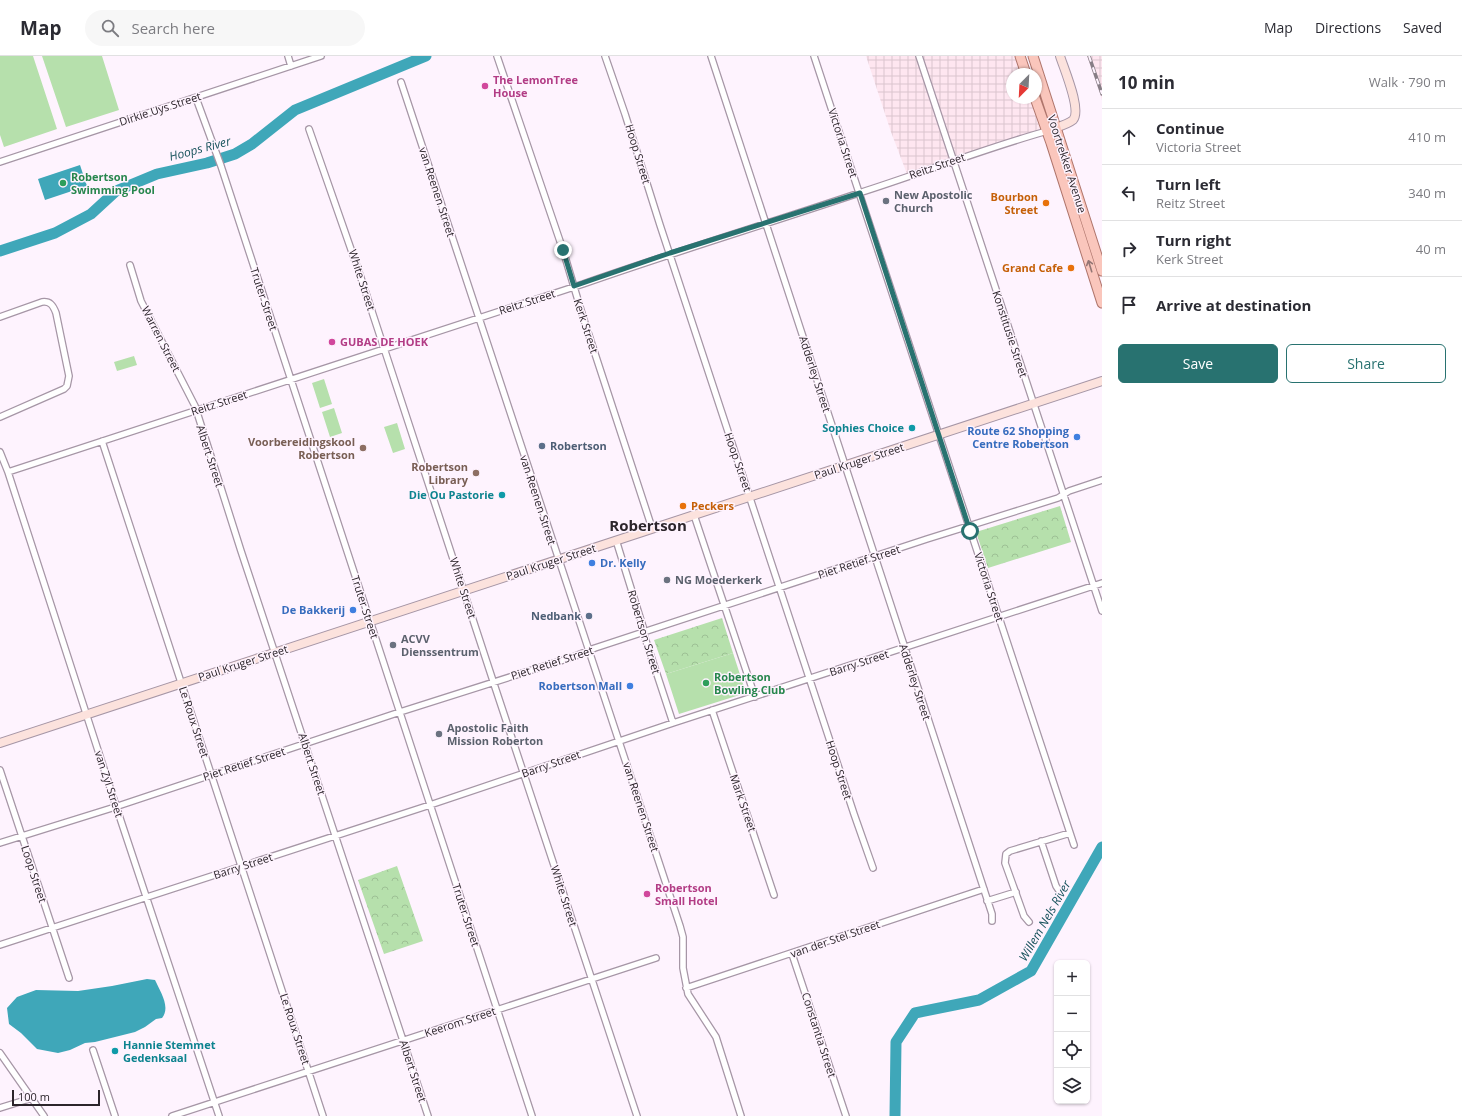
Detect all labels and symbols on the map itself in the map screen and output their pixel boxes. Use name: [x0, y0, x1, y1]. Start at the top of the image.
north arrow: [1006, 68, 1042, 104]
place label: The LemonTree House: [493, 72, 578, 100]
marker: The LemonTree House: [480, 81, 490, 91]
street label: Dirkie Uys Street: [117, 88, 203, 129]
street label: Victoria Street: [825, 106, 862, 180]
street label: Voortrekker Avenue: [1045, 113, 1090, 215]
street label: Hoop Street: [622, 122, 655, 186]
water label: Hoops River: [167, 132, 234, 165]
street label: van Reenen Street: [416, 145, 459, 239]
street label: Reitz Street: [907, 149, 967, 182]
place label: Robertson Swimming Pool: [71, 169, 155, 197]
marker: Robertson Swimming Pool: [58, 178, 68, 188]
place label: New Apostolic Church: [894, 187, 973, 215]
place label: Bourbon Street: [991, 189, 1038, 217]
marker: New Apostolic Church: [881, 196, 891, 206]
marker: Bourbon Street: [1041, 198, 1051, 208]
route end: [554, 241, 572, 259]
street label: White Street: [346, 247, 379, 312]
one-way arrow: [1086, 259, 1093, 272]
place label: Grand Cafe: [1002, 260, 1063, 275]
marker: Grand Cafe: [1066, 263, 1076, 273]
street label: Truter Street: [247, 265, 282, 332]
street label: Reitz Street: [497, 285, 557, 318]
street label: Konstitusie Street: [989, 288, 1032, 379]
street label: Kerk Street: [571, 297, 602, 355]
street label: Warren Street: [138, 303, 184, 374]
place label: GUBAS DE HOEK: [340, 334, 429, 349]
street label: Adderley Street: [796, 334, 835, 414]
marker: GUBAS DE HOEK: [327, 337, 337, 347]
street label: Reitz Street: [189, 386, 249, 419]
place label: Sophies Choice: [822, 420, 904, 435]
street label: Albert Street: [193, 423, 228, 489]
marker: Sophies Choice: [907, 423, 917, 433]
place label: Route 62 Shopping Centre Robertson: [967, 423, 1070, 451]
street label: Hoop Street: [721, 430, 756, 494]
marker: Route 62 Shopping Centre Robertson: [1072, 432, 1082, 442]
place label: Voorbereidingskool Robertson: [248, 434, 355, 462]
place label: Robertson: [550, 438, 607, 453]
street label: Paul Kruger Street: [812, 439, 906, 482]
marker: Robertson: [537, 441, 547, 451]
marker: Voorbereidingskool Robertson: [358, 443, 368, 453]
street label: van Reenen Street: [517, 453, 560, 547]
place label: Robertson Library: [411, 459, 469, 487]
marker: Robertson Library: [471, 468, 481, 478]
place label: Die Ou Pastorie: [409, 487, 494, 502]
marker: Die Ou Pastorie: [497, 490, 507, 500]
place label: Peckers: [691, 498, 734, 513]
marker: Peckers: [678, 501, 688, 511]
district label: Robertson: [609, 515, 687, 535]
route start: [961, 522, 979, 540]
street label: Paul Kruger Street: [504, 540, 598, 583]
street label: Piet Retief Street: [816, 541, 902, 582]
street label: Victoria Street: [971, 550, 1008, 624]
street label: White Street: [447, 555, 480, 620]
place label: Dr. Kelly: [600, 555, 647, 570]
marker: Dr. Kelly: [587, 558, 597, 568]
place label: NG Moederkerk: [675, 572, 762, 587]
street label: Truter Street: [348, 573, 383, 640]
marker: NG Moederkerk: [662, 575, 672, 585]
street label: Robertson Street: [625, 588, 664, 676]
place label: De Bakkerij: [282, 602, 345, 617]
marker: De Bakkerij: [348, 605, 358, 615]
place label: Nedbank: [531, 608, 581, 623]
marker: Nedbank: [584, 611, 594, 621]
place label: ACVV Dienssentrum: [401, 631, 479, 659]
marker: ACVV Dienssentrum: [388, 640, 398, 650]
street label: Paul Kruger Street: [196, 641, 290, 684]
street label: Piet Retief Street: [509, 642, 595, 683]
street label: Adderley Street: [896, 642, 935, 722]
street label: Barry Street: [827, 646, 890, 679]
place label: Robertson Bowling Club: [714, 669, 785, 697]
place label: Robertson Mall: [539, 678, 622, 693]
marker: Robertson Bowling Club: [701, 678, 711, 688]
marker: Robertson Mall: [625, 681, 635, 691]
street label: Le Roux Street: [176, 684, 213, 760]
place label: Apostolic Faith Mission Roberton: [447, 720, 543, 748]
marker: Apostolic Faith Mission Roberton: [434, 729, 444, 739]
street label: Albert Street: [295, 731, 330, 797]
street label: Hoop Street: [823, 738, 856, 802]
street label: Piet Retief Street: [201, 743, 287, 784]
street label: Barry Street: [519, 746, 582, 781]
street label: van Zyl Street: [92, 749, 127, 819]
street label: van Reenen Street: [620, 760, 663, 854]
street label: Mark Street: [727, 772, 760, 834]
street label: Loop Street: [18, 843, 51, 904]
street label: Barry Street: [211, 849, 274, 882]
street label: White Street: [548, 863, 581, 928]
water label: Willem Nels River: [1015, 876, 1075, 964]
place label: Robertson Small Hotel: [655, 880, 718, 908]
street label: Truter Street: [449, 881, 484, 948]
marker: Robertson Small Hotel: [642, 889, 652, 899]
street label: van der Stel Street: [788, 916, 882, 961]
street label: Constantia Street: [799, 990, 840, 1079]
street label: Le Roux Street: [277, 991, 314, 1067]
street label: Keerom Street: [422, 1003, 497, 1040]
place label: Hannie Stemmet Gedenksaal: [123, 1037, 216, 1065]
street label: Albert Street: [396, 1038, 431, 1104]
marker: Hannie Stemmet Gedenksaal: [110, 1046, 120, 1056]
scale bar: [12, 1088, 100, 1107]

